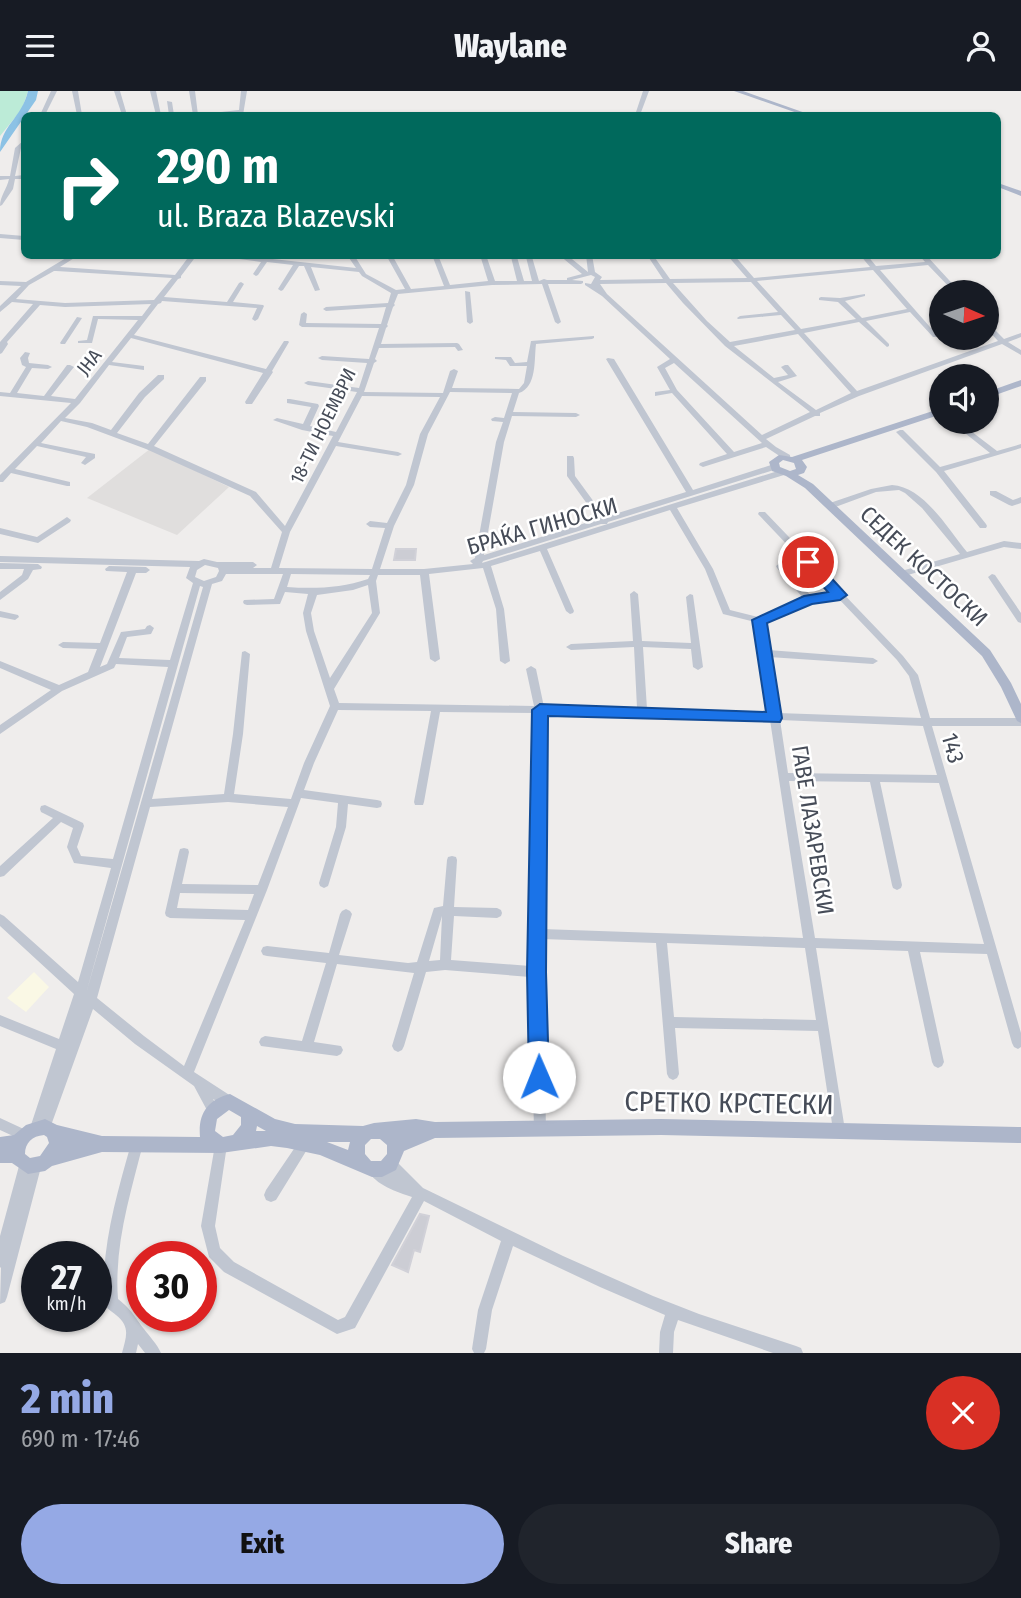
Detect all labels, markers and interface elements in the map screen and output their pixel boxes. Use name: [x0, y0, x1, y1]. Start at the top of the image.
icon: menu: [21, 27, 59, 65]
text: Waylane: [454, 27, 567, 65]
icon: person: [962, 27, 1000, 65]
text: 290 m: [157, 137, 279, 196]
icon: right: [42, 140, 133, 231]
text: ul. Braza Blazevski: [157, 197, 396, 235]
north arrow: [929, 280, 999, 350]
map controls: [929, 280, 999, 434]
street label: ЈНА: [72, 344, 106, 380]
button: sound: [929, 364, 999, 434]
street label: 18-ТИ НОЕМВРИ: [285, 365, 361, 487]
street label: БРАЌА ГИНОСКИ: [463, 490, 621, 561]
street label: СЕДЕК КОСТОСКИ: [855, 500, 993, 632]
pin: [778, 532, 838, 592]
icon: arrive: [789, 543, 827, 581]
street label: 143: [935, 730, 971, 766]
street label: ГАВЕ ЛАЗАРЕВСКИ: [786, 743, 840, 917]
position arrow: [502, 1040, 576, 1114]
street label: СРЕТКО КРСТЕСКИ: [624, 1085, 834, 1121]
speed limit sign: 30: [126, 1241, 217, 1332]
text: 27: [51, 1256, 82, 1298]
text: km/h: [46, 1293, 87, 1315]
text: 2 min: [21, 1374, 114, 1424]
button: close: [926, 1376, 1000, 1450]
text: 690 m · 17:46: [21, 1425, 140, 1453]
button: Exit: [21, 1504, 504, 1584]
button: Share: [518, 1504, 1000, 1584]

